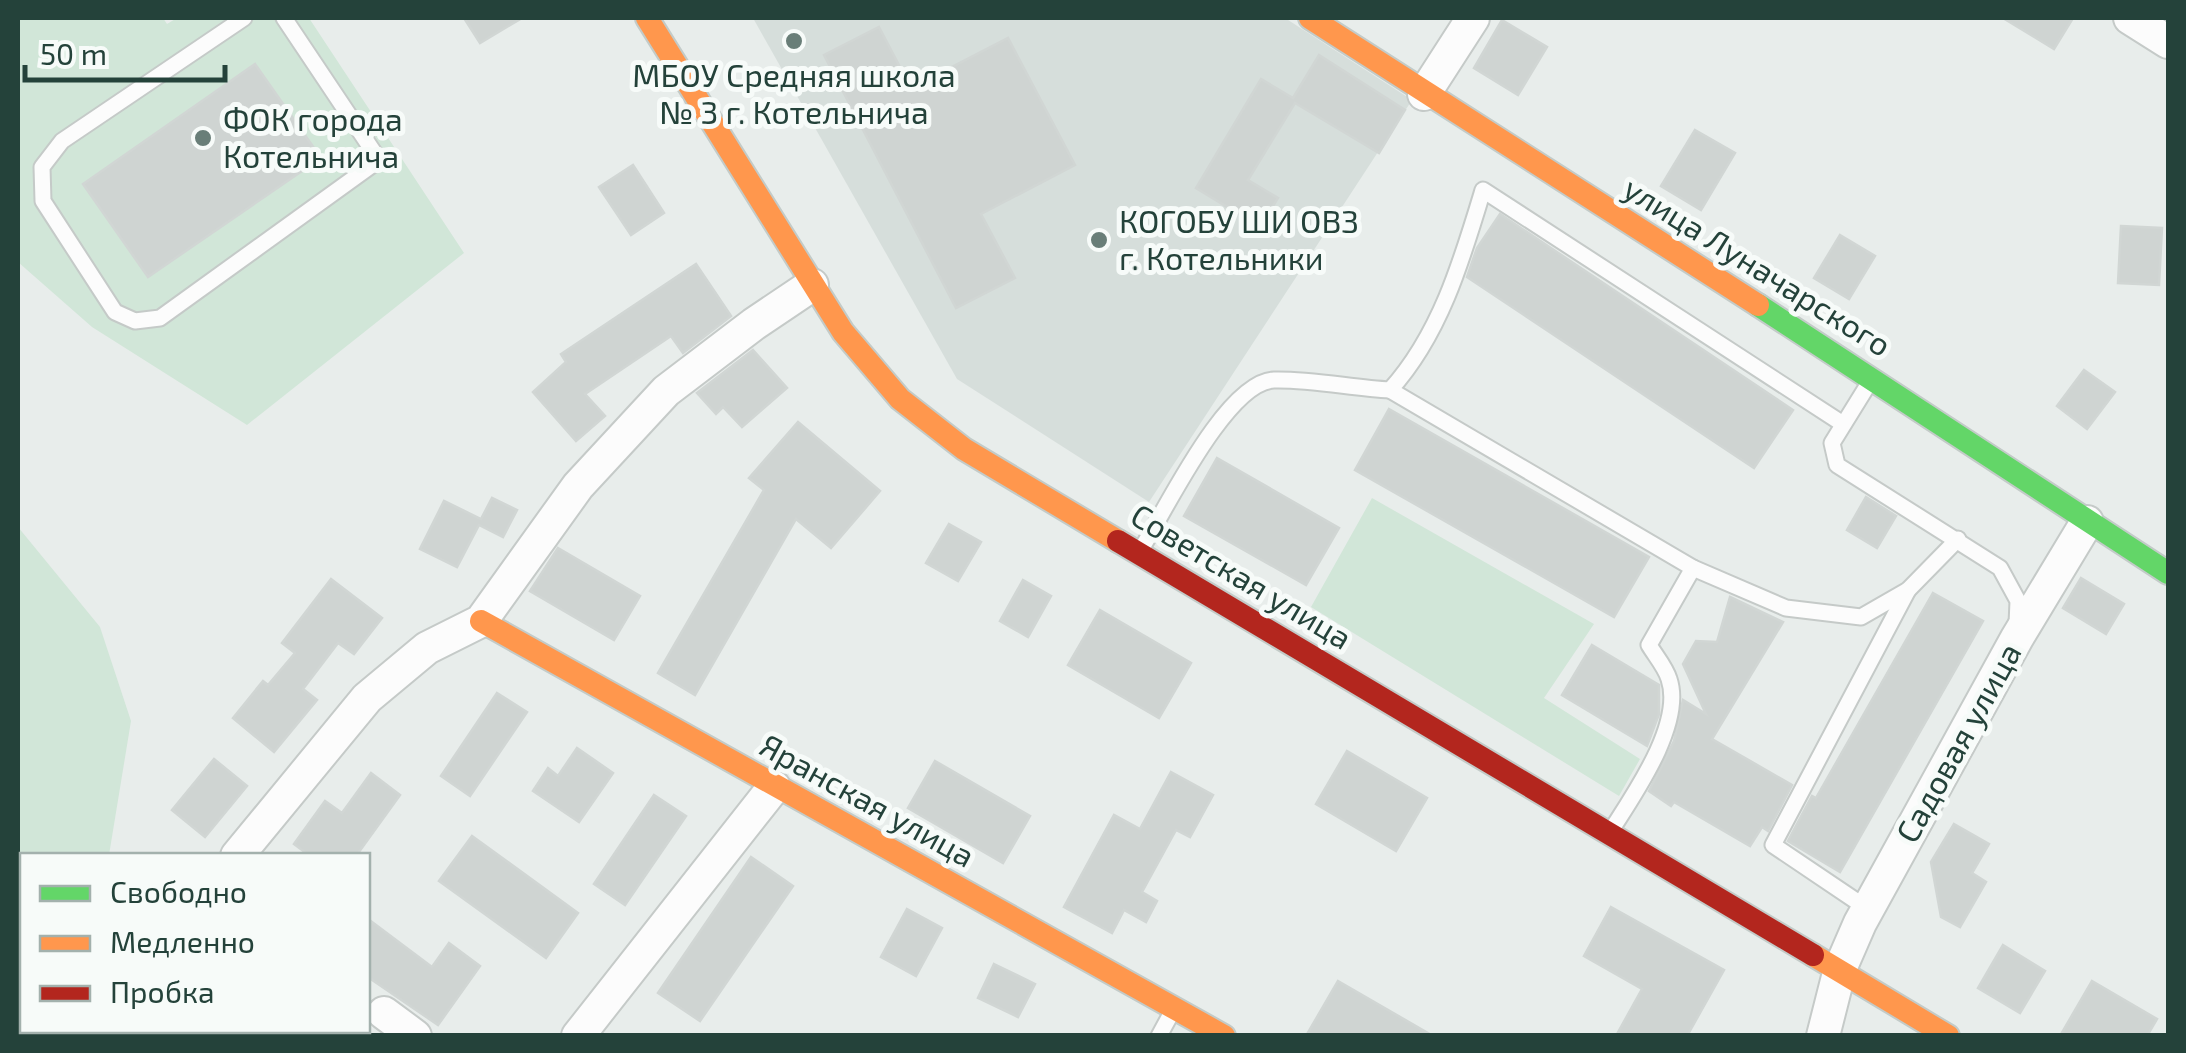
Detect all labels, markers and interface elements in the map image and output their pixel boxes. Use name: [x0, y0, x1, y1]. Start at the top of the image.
scale bar: [25, 20, 225, 82]
marker: МБОУ Средняя школа № 3 г. Котельнича: [783, 30, 805, 52]
text: 50 m: [40, 35, 107, 71]
place label: МБОУ Средняя школа № 3 г. Котельнича: [632, 55, 956, 130]
place label: ФОК города Котельнича: [223, 99, 403, 174]
marker: ФОК города Котельнича: [192, 127, 214, 149]
street label: улица Луначарского: [1617, 168, 1899, 364]
place label: КОГОБУ ШИ ОВЗ г. Котельники: [1119, 201, 1359, 276]
marker: КОГОБУ ШИ ОВЗ г. Котельники: [1088, 229, 1110, 251]
street label: Советская улица: [1124, 494, 1359, 657]
street label: Садовая улица: [1887, 636, 2029, 849]
street label: Яранская улица: [754, 725, 982, 875]
legend: [20, 853, 370, 1033]
text: Свободно: [110, 873, 247, 909]
text: Медленно: [110, 923, 255, 959]
text: Пробка: [110, 973, 215, 1009]

